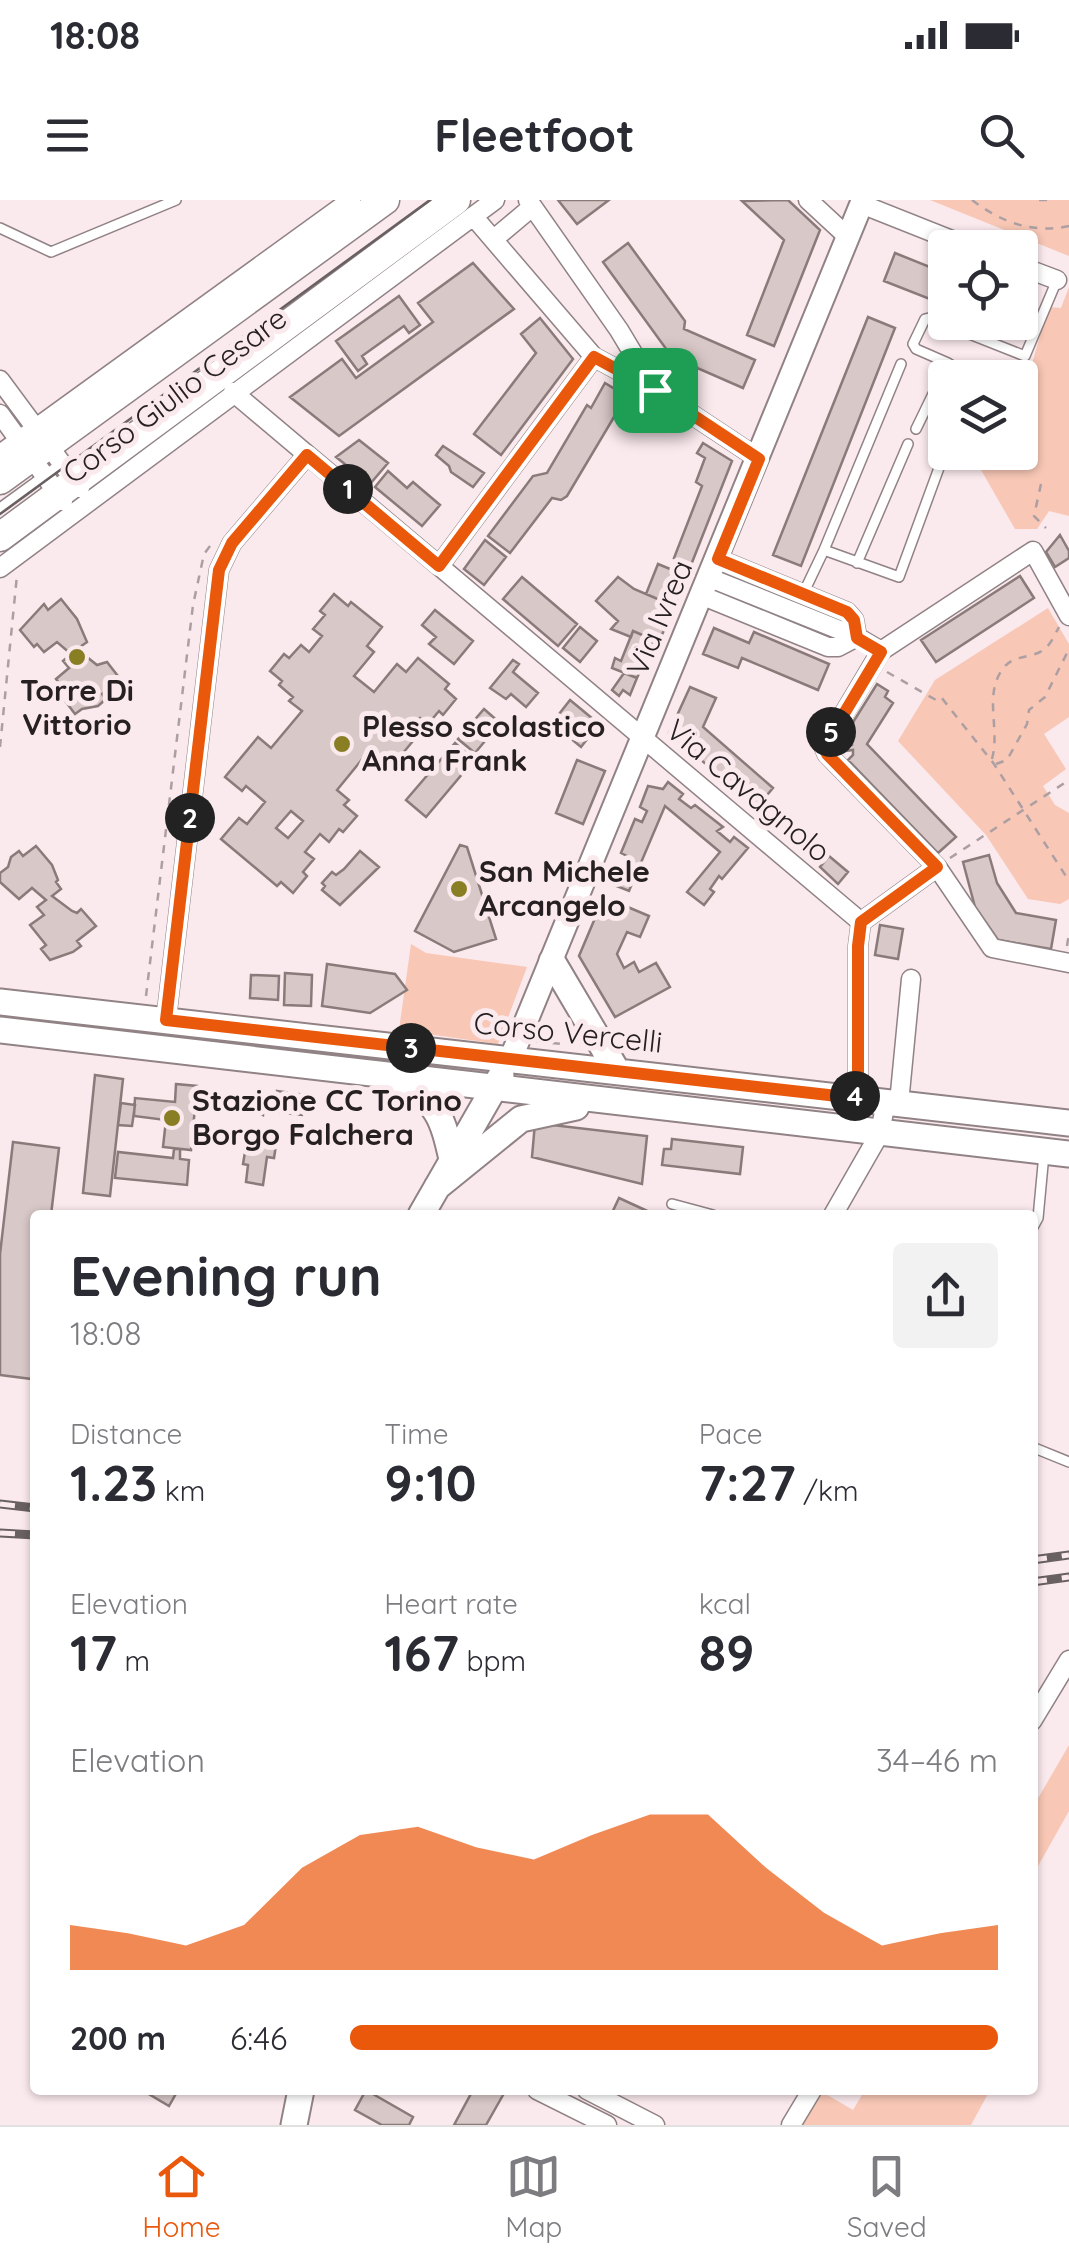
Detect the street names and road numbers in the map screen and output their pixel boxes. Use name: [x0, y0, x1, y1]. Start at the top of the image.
street label: Corso Giulio Cesare: [55, 299, 294, 492]
street label: Via Ivrea: [618, 554, 700, 681]
street label: Via Cavagnolo: [659, 710, 839, 870]
street label: Corso Vercelli: [472, 1003, 664, 1061]

